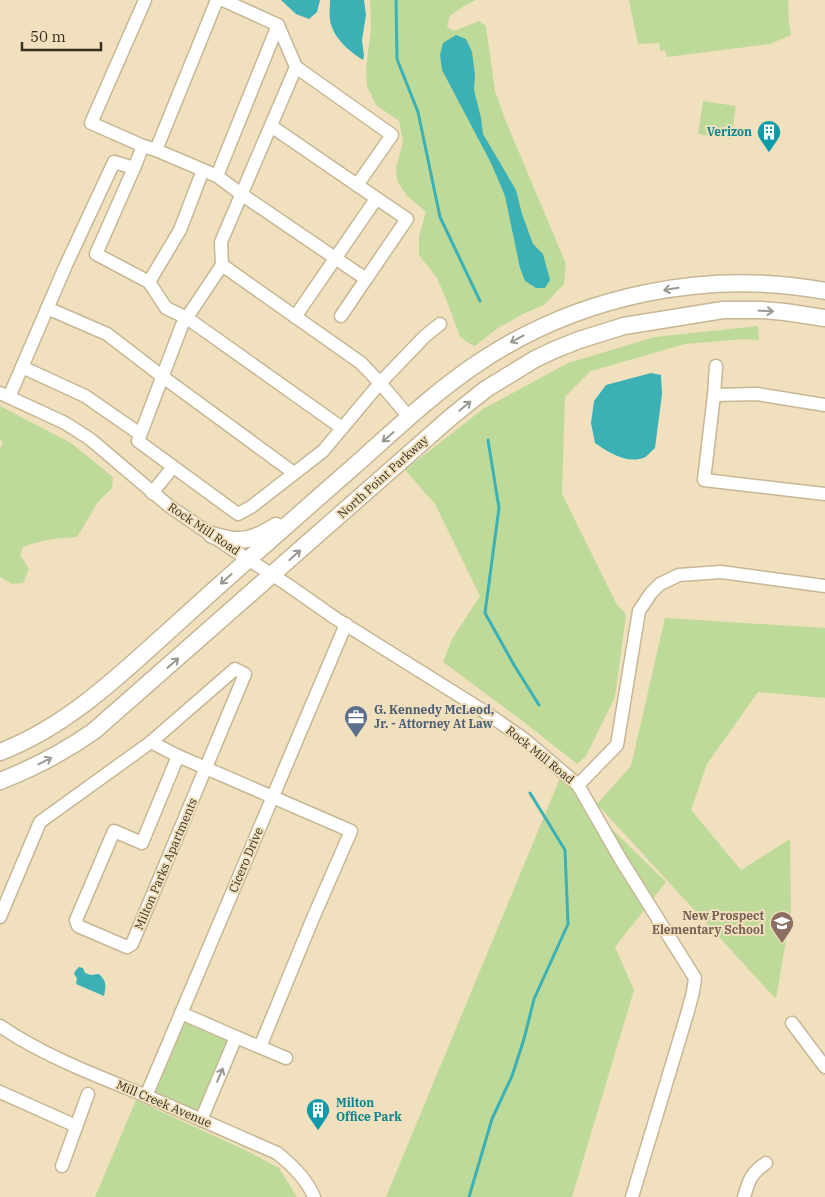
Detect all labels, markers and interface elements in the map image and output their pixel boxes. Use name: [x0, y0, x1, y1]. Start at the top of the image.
scale bar: [22, 20, 101, 52]
text: 50 m: [30, 27, 66, 46]
building icon: Verizon: [756, 119, 782, 153]
place label: Verizon: [707, 124, 752, 139]
one-way arrow: [663, 284, 679, 294]
one-way arrow: [758, 306, 774, 315]
one-way arrow: [510, 334, 525, 344]
one-way arrow: [458, 400, 471, 411]
one-way arrow: [381, 431, 394, 442]
street label: North Point Parkway: [334, 432, 432, 521]
street label: Rock Mill Road: [165, 499, 243, 558]
one-way arrow: [288, 549, 301, 561]
one-way arrow: [220, 573, 233, 585]
one-way arrow: [166, 657, 179, 668]
place label: G. Kennedy McLeod, Jr. - Attorney At Law: [374, 702, 494, 731]
office icon: G. Kennedy McLeod, Jr. - Attorney At Law: [343, 704, 369, 738]
street label: Rock Mill Road: [503, 722, 578, 787]
one-way arrow: [37, 756, 52, 766]
street label: Milton Parks Apartments: [131, 796, 200, 932]
street label: Cicero Drive: [225, 825, 266, 895]
place label: New Prospect Elementary School: [652, 908, 765, 937]
school or university icon: New Prospect Elementary School: [769, 910, 795, 944]
one-way arrow: [216, 1068, 226, 1083]
street label: Mill Creek Avenue: [114, 1077, 214, 1130]
place label: Milton Office Park: [336, 1095, 402, 1124]
building icon: Milton Office Park: [305, 1097, 331, 1131]

